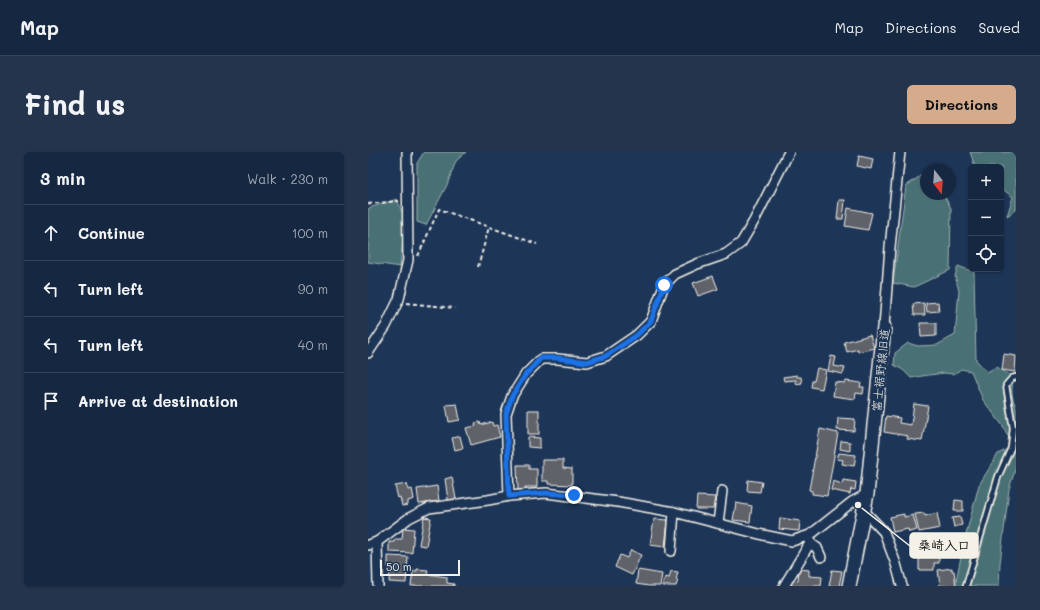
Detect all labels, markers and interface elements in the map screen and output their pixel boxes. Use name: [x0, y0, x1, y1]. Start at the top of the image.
text: Map: [20, 15, 59, 40]
text: Map: [835, 18, 863, 37]
text: Directions: [885, 18, 956, 37]
text: Saved: [978, 18, 1020, 37]
button: Directions: [907, 85, 1016, 124]
text: Find us: [24, 86, 125, 122]
north arrow: [920, 164, 956, 200]
map controls: [968, 164, 1004, 272]
button: +: [968, 164, 1004, 200]
text: 3 min: [40, 167, 85, 189]
text: Walk · 230 m: [247, 170, 328, 187]
button: −: [968, 200, 1004, 236]
icon: ahead: [40, 222, 62, 244]
text: Continue: [78, 223, 145, 243]
text: 100 m: [292, 224, 328, 241]
button: locate: [968, 236, 1004, 272]
route start: [655, 276, 673, 294]
icon: left: [40, 278, 62, 300]
text: Turn left: [78, 279, 143, 299]
text: 90 m: [298, 280, 328, 297]
street label: 富士裾野線旧道: [868, 327, 892, 413]
icon: left: [40, 334, 62, 356]
text: Turn left: [78, 335, 143, 355]
text: 40 m: [298, 336, 328, 353]
icon: arrive: [40, 390, 62, 412]
text: Arrive at destination: [78, 391, 238, 411]
route end: [565, 486, 583, 504]
callout: 桑崎入口: [910, 533, 978, 558]
text: 桑崎入口: [918, 536, 970, 553]
scale bar: [380, 558, 460, 577]
text: 50 m: [386, 559, 412, 574]

